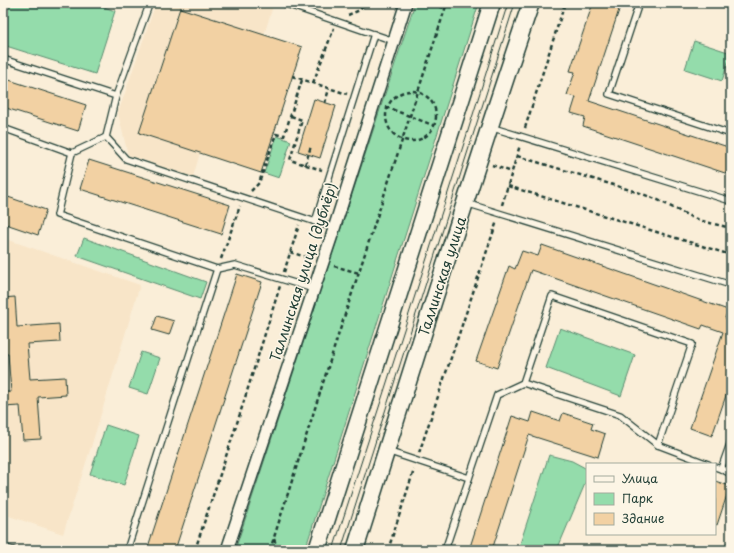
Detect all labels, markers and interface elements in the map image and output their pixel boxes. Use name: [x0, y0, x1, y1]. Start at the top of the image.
street label: Таллинская улица (дублёр): [264, 180, 342, 364]
street label: Таллинская улица: [413, 213, 471, 338]
legend: [586, 463, 716, 535]
text: Улица: [622, 469, 658, 487]
text: Парк: [622, 489, 654, 507]
text: Здание: [622, 509, 664, 527]

